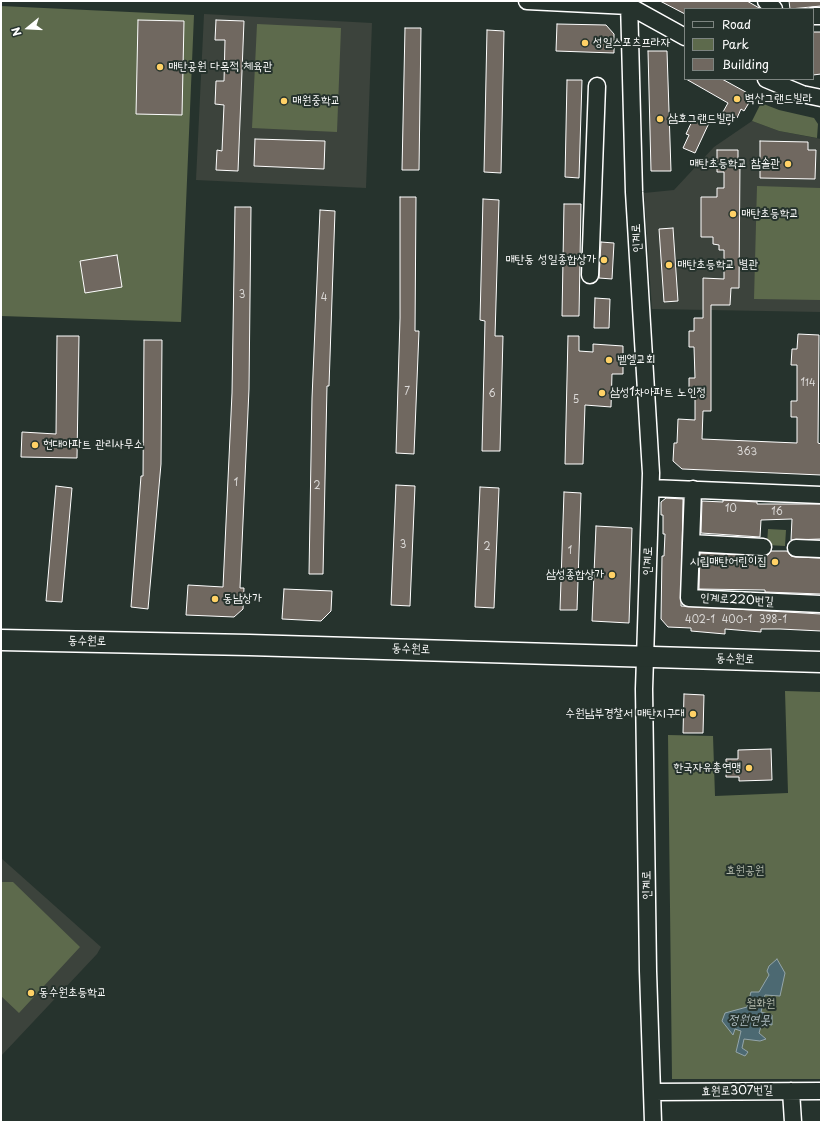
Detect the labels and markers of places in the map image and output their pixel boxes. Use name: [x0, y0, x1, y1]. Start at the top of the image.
place label: 성일스포츠프라자: [593, 36, 670, 50]
marker: 성일스포츠프라자: [580, 38, 590, 48]
place label: 매탄공원 다목적 체육관: [168, 60, 272, 74]
marker: 매탄공원 다목적 체육관: [155, 62, 165, 72]
place label: 벽산그랜드빌라: [745, 92, 813, 106]
place label: 매원중학교: [292, 94, 340, 108]
marker: 벽산그랜드빌라: [732, 94, 742, 104]
marker: 매원중학교: [279, 96, 289, 106]
place label: 삼호그랜드빌라: [668, 112, 736, 126]
marker: 삼호그랜드빌라: [655, 114, 665, 124]
place label: 매탄초등학교 참솔관: [689, 157, 780, 171]
marker: 매탄초등학교 참솔관: [783, 159, 793, 169]
place label: 매탄초등학교: [741, 207, 799, 221]
marker: 매탄초등학교: [728, 209, 738, 219]
place label: 매탄동 성일종합상가: [505, 253, 596, 267]
marker: 매탄동 성일종합상가: [599, 255, 609, 265]
place label: 매탄초등학교 별관: [677, 258, 758, 272]
marker: 매탄초등학교 별관: [664, 260, 674, 270]
place label: 벧엘교회: [617, 353, 656, 367]
marker: 벧엘교회: [604, 355, 614, 365]
place label: 삼성1차아파트 노인정: [610, 386, 706, 400]
marker: 삼성1차아파트 노인정: [597, 388, 607, 398]
place label: 현대아파트 관리사무소: [43, 438, 143, 452]
marker: 현대아파트 관리사무소: [30, 440, 40, 450]
place label: 시립매탄어린이집: [690, 555, 767, 569]
marker: 시립매탄어린이집: [770, 557, 780, 567]
place label: 삼성종합상가: [546, 568, 604, 582]
marker: 삼성종합상가: [607, 570, 617, 580]
place label: 동남상가: [223, 592, 262, 606]
marker: 동남상가: [210, 594, 220, 604]
place label: 수원남부경찰서 매탄지구대: [565, 707, 685, 721]
marker: 수원남부경찰서 매탄지구대: [688, 709, 698, 719]
place label: 한국자유총연맹: [673, 761, 741, 775]
marker: 한국자유총연맹: [744, 763, 754, 773]
place label: 동수원초등학교: [39, 986, 107, 1000]
marker: 동수원초등학교: [26, 988, 36, 998]

